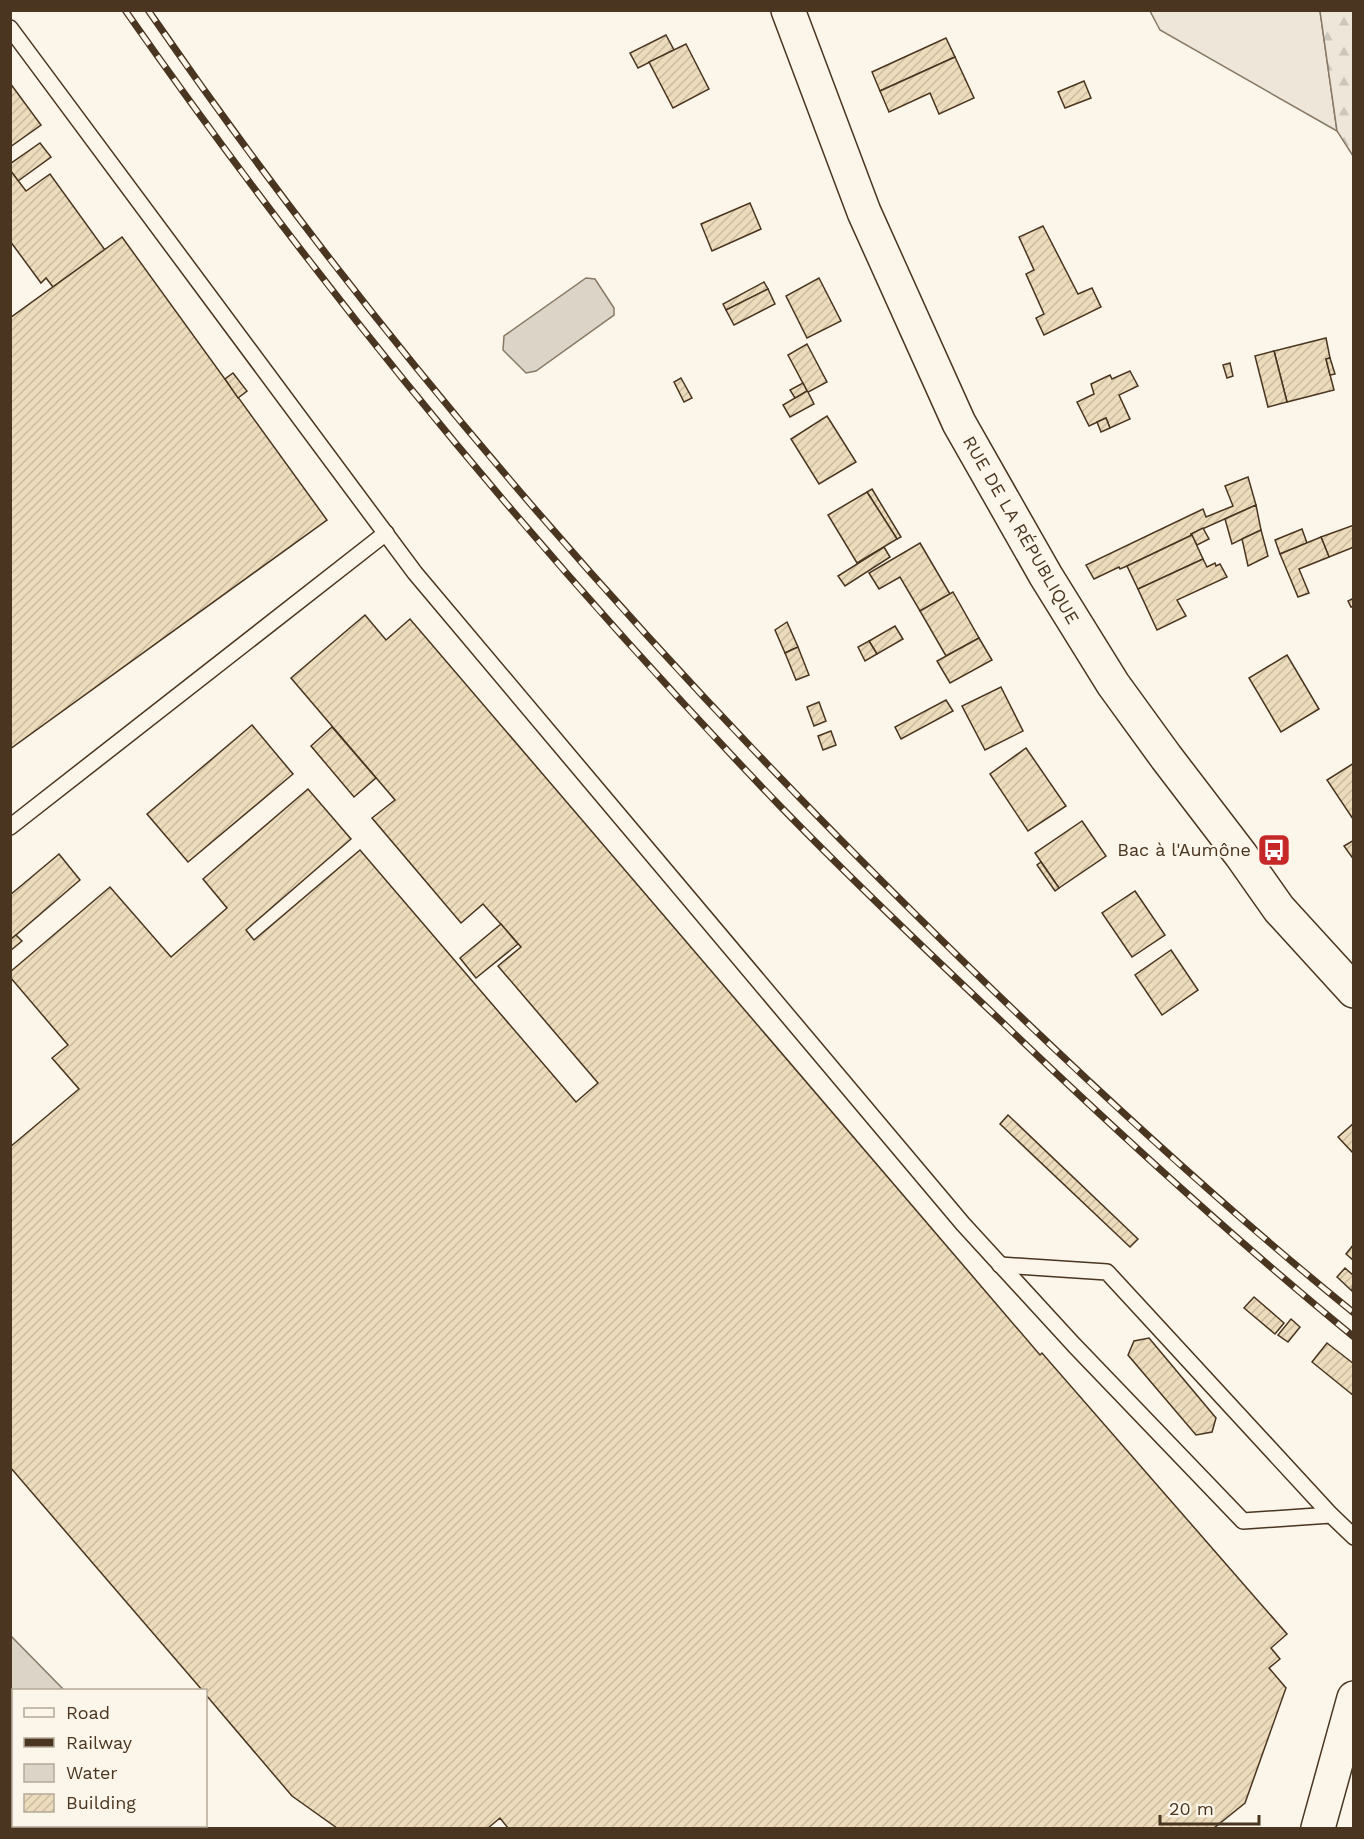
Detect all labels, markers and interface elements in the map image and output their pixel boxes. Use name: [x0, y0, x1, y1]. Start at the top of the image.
street label: RUE DE LA RÉPUBLIQUE: [959, 432, 1084, 628]
bus stop icon: Bac à l'Aumône: [1256, 832, 1292, 868]
place label: Bac à l'Aumône: [1117, 839, 1251, 860]
legend: [12, 1689, 207, 1827]
text: Road: [66, 1702, 110, 1723]
text: Railway: [66, 1732, 133, 1753]
text: Water: [66, 1762, 118, 1783]
scale bar: [1160, 1788, 1259, 1826]
text: Building: [66, 1792, 136, 1813]
text: 20 m: [1169, 1798, 1214, 1819]

